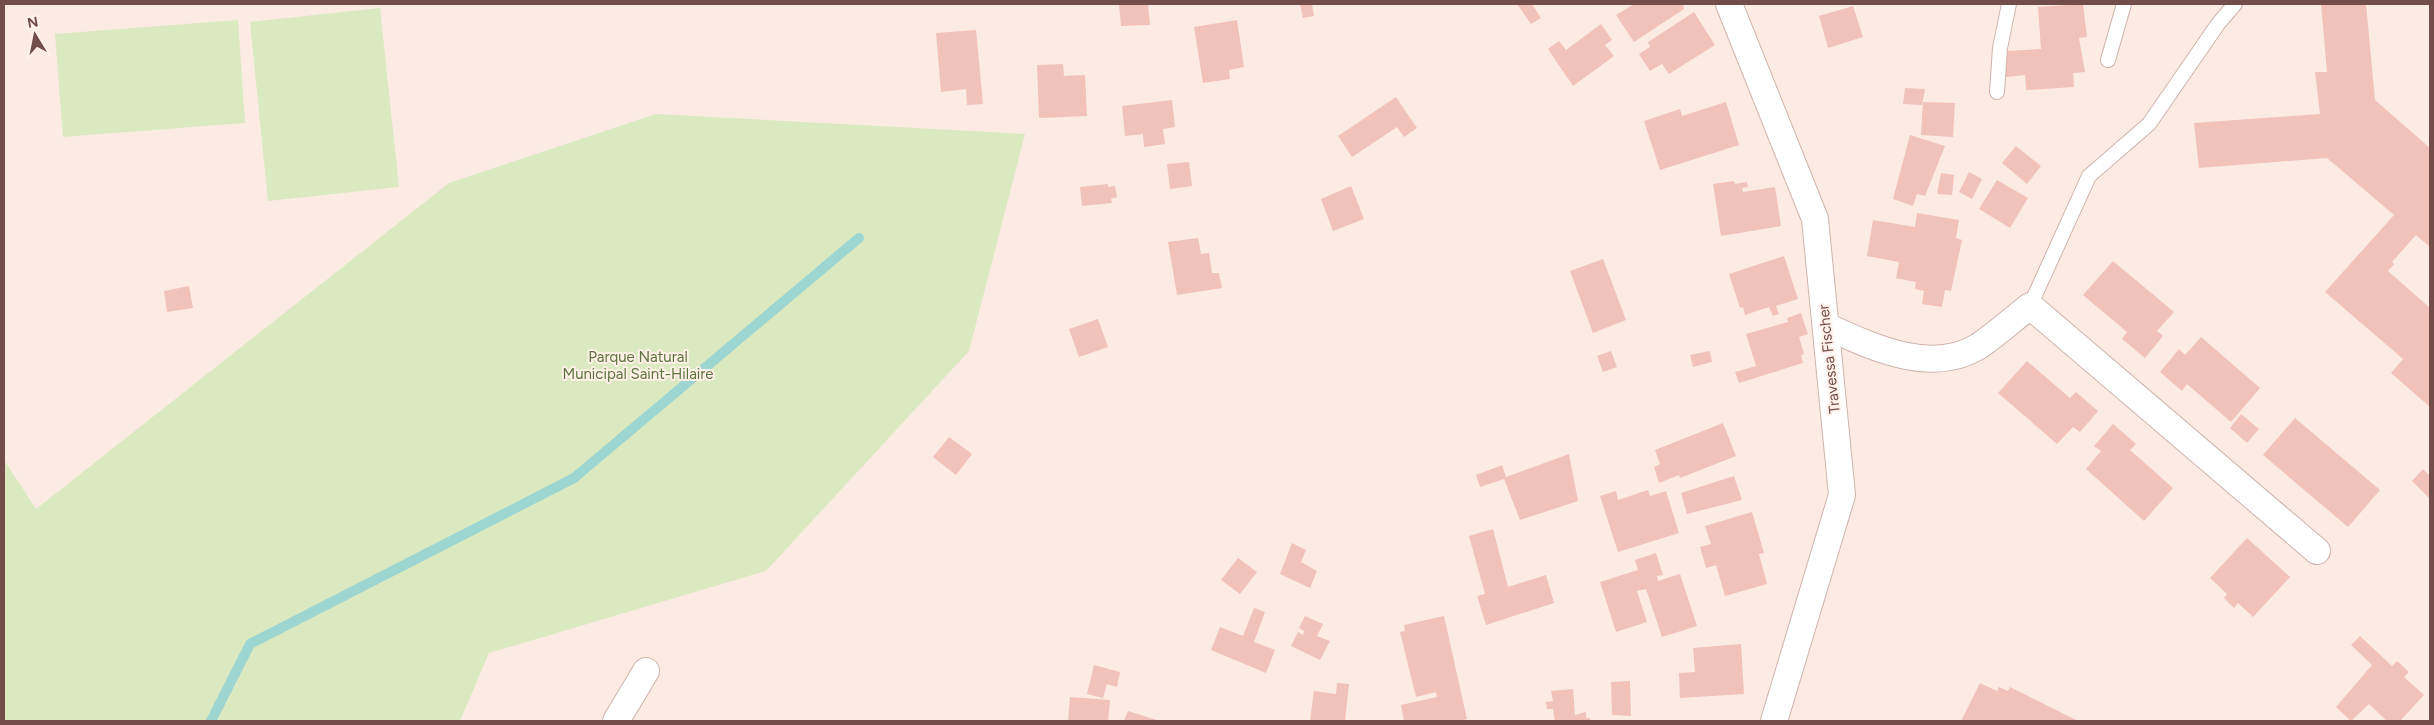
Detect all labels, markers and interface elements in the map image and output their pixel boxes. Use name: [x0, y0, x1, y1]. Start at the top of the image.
north arrow: [10, 10, 60, 60]
text: N: [26, 13, 40, 32]
street label: Travessa Fischer: [1814, 304, 1844, 414]
park label: Parque Natural Municipal Saint-Hilaire: [562, 348, 714, 383]

